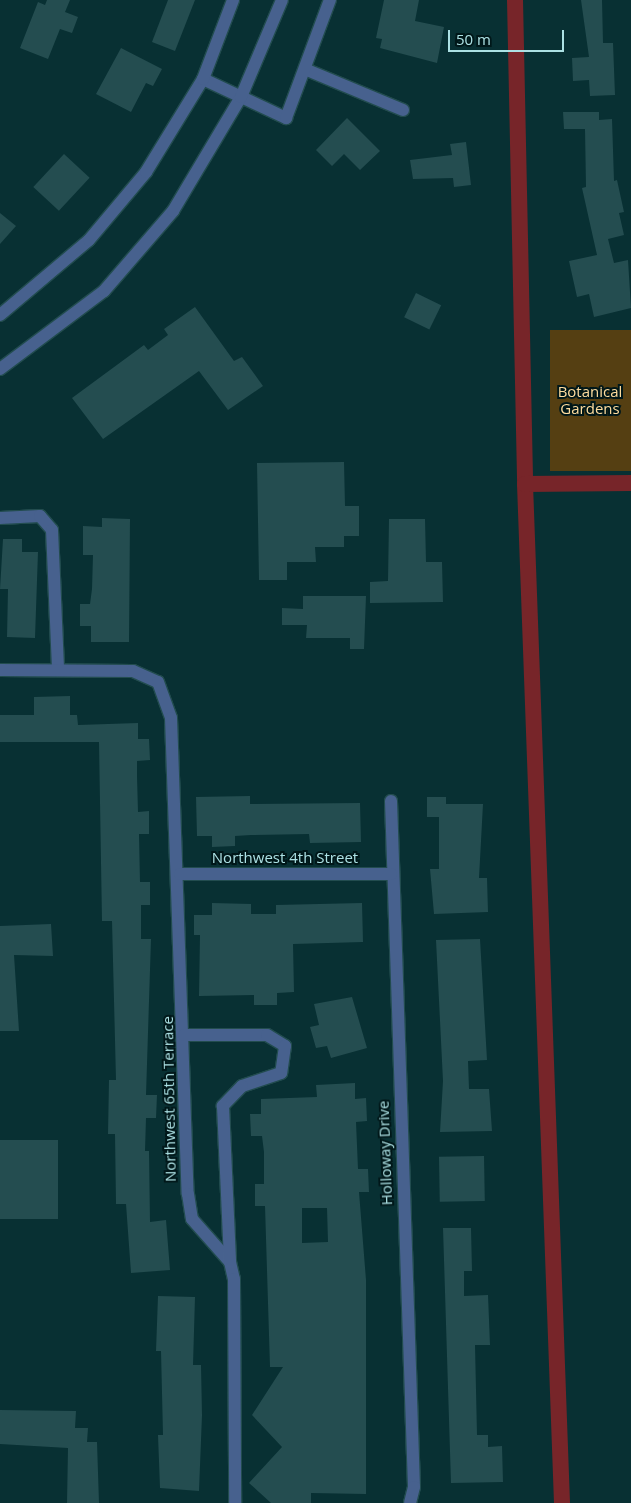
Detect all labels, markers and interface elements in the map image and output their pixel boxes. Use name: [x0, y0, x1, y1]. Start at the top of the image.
scale bar: [451, 20, 567, 52]
text: 50 m: [456, 29, 491, 49]
park label: Botanical Gardens: [558, 382, 622, 417]
street label: Northwest 4th Street: [212, 849, 358, 867]
street label: Northwest 65th Terrace: [159, 1016, 179, 1182]
street label: Holloway Drive: [374, 1100, 396, 1206]

